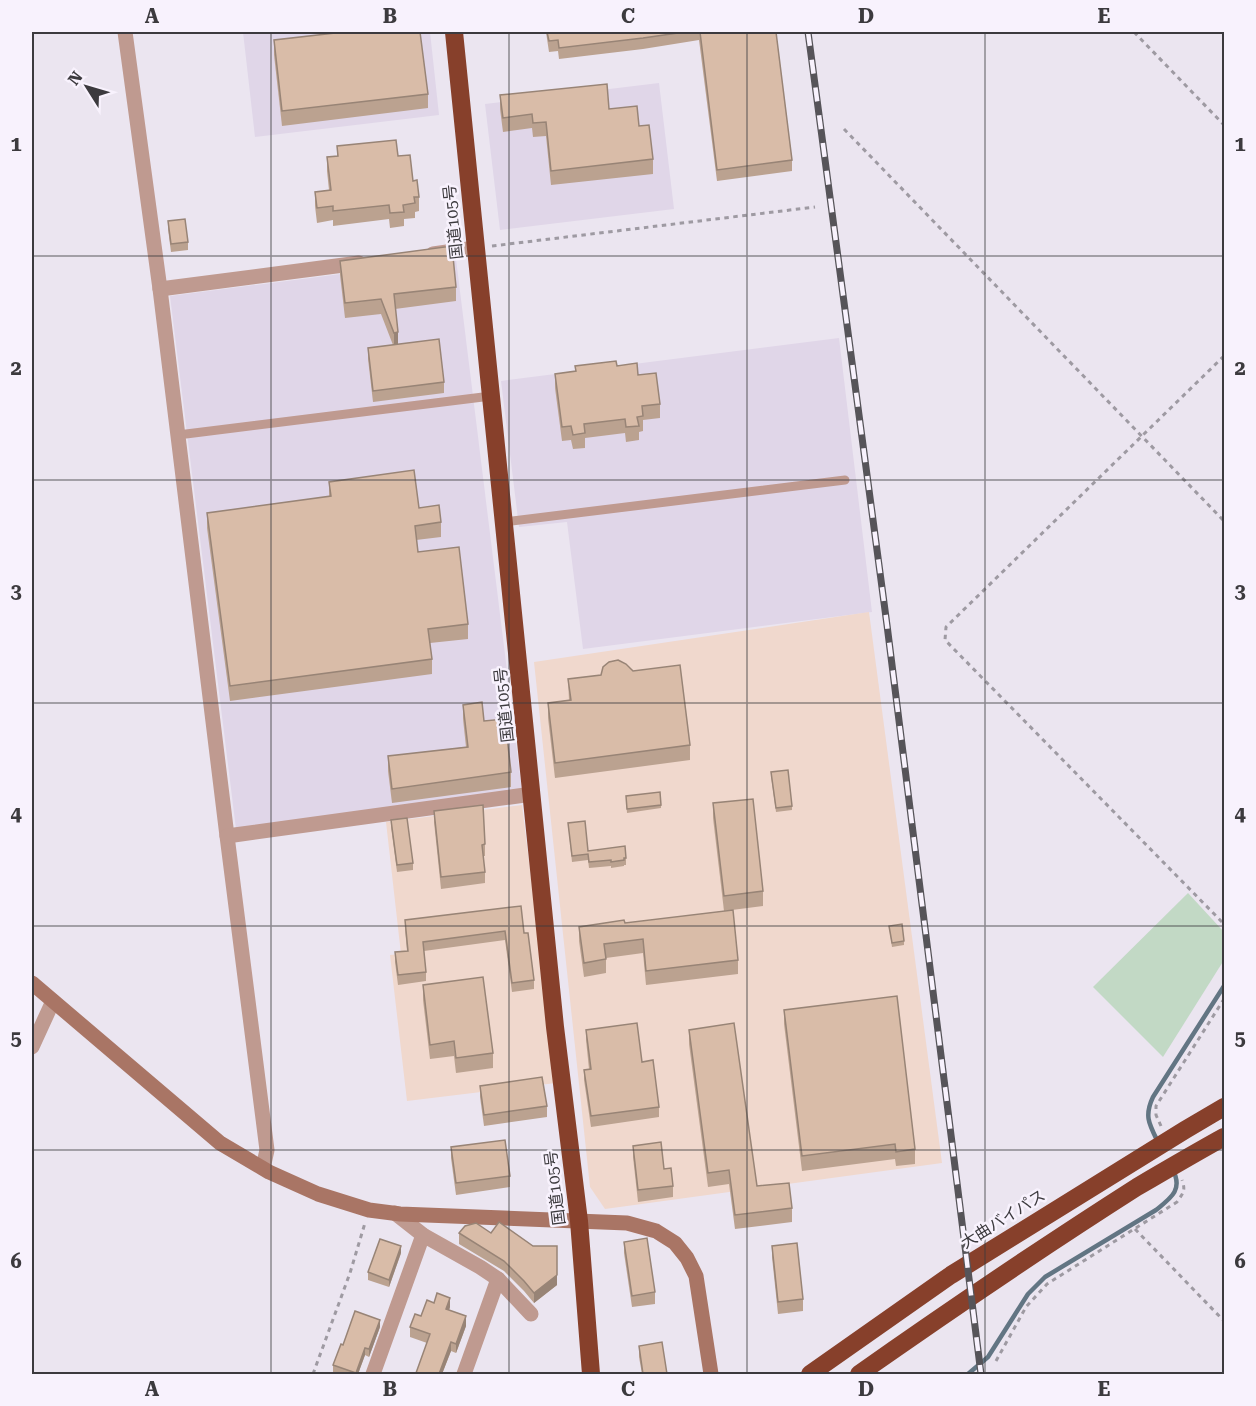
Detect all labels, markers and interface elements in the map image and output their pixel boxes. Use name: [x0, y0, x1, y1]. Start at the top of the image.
text: A: [145, 4, 160, 28]
text: B: [383, 4, 397, 28]
text: C: [621, 4, 635, 28]
text: D: [858, 4, 874, 28]
text: E: [1098, 4, 1111, 28]
north arrow: [57, 57, 117, 117]
text: N: [64, 68, 87, 89]
text: 1: [10, 132, 22, 156]
text: 1: [1234, 132, 1246, 156]
street label: 国道105号: [440, 184, 466, 260]
text: 2: [10, 356, 22, 380]
text: 2: [1234, 356, 1246, 380]
text: 3: [10, 579, 22, 603]
text: 3: [1234, 579, 1246, 603]
street label: 国道105号: [491, 667, 517, 743]
text: 4: [10, 802, 22, 826]
text: 4: [1234, 802, 1246, 826]
text: 5: [10, 1026, 22, 1050]
text: 5: [1234, 1026, 1246, 1050]
street label: 国道105号: [541, 1150, 569, 1226]
street label: 大曲バイパス: [957, 1186, 1049, 1252]
text: 6: [10, 1249, 22, 1273]
text: 6: [1234, 1249, 1246, 1273]
text: A: [145, 1377, 160, 1401]
text: B: [383, 1377, 397, 1401]
text: C: [621, 1377, 635, 1401]
text: D: [858, 1377, 874, 1401]
text: E: [1098, 1377, 1111, 1401]

